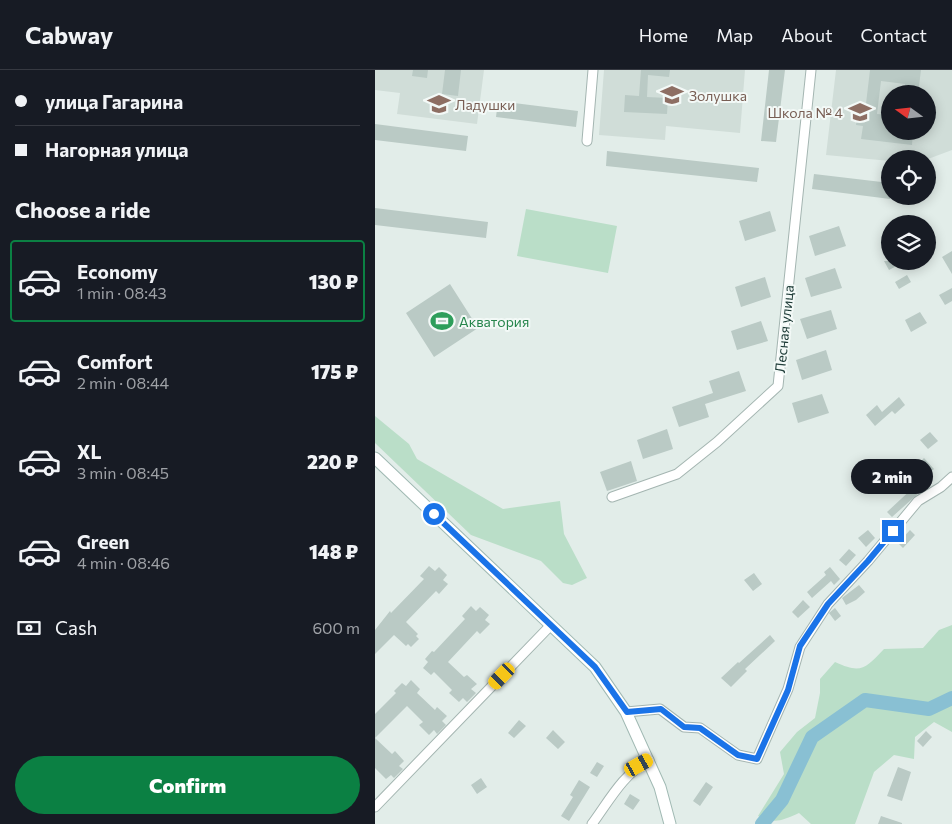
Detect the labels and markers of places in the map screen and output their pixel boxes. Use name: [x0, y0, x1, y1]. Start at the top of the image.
school or university icon: Золушка: [659, 82, 685, 108]
place label: Золушка: [689, 87, 747, 104]
school or university icon: Ладушки: [426, 91, 452, 117]
place label: Ладушки: [455, 96, 515, 113]
school or university icon: Школа № 4: [847, 99, 873, 125]
place label: Школа № 4: [767, 104, 844, 121]
sports icon: Акватория: [429, 308, 455, 334]
place label: Акватория: [459, 313, 529, 330]

